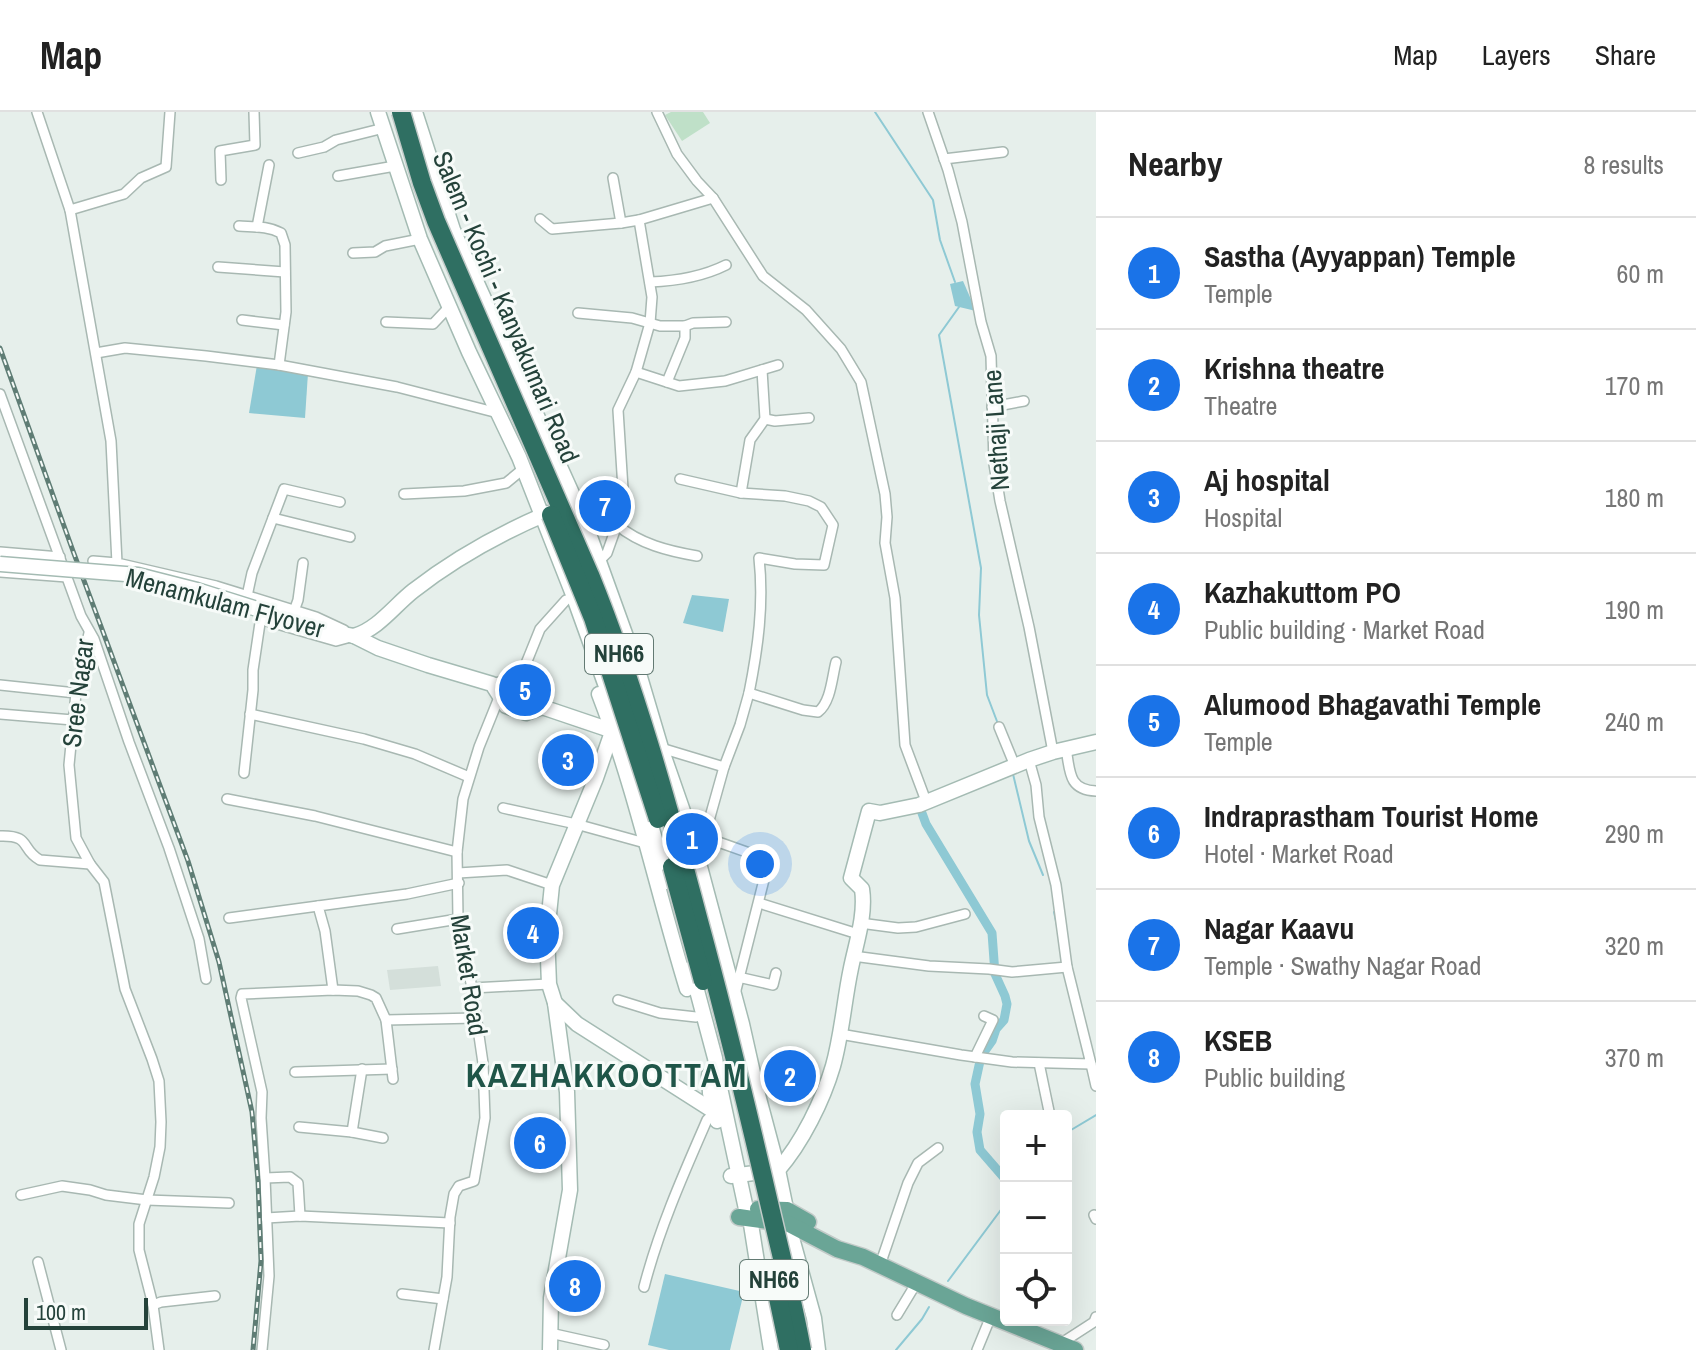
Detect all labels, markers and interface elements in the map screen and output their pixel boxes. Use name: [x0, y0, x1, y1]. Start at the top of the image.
text: Map: [40, 30, 102, 81]
text: Map: [1393, 36, 1438, 74]
text: Layers: [1482, 36, 1551, 74]
text: Share: [1595, 36, 1656, 74]
text: Nearby: [1128, 141, 1223, 187]
street label: Salem - Kochi - Kanyakumari Road: [425, 146, 588, 468]
text: 8 results: [1583, 147, 1664, 182]
text: Sastha (Ayyappan) Temple: [1204, 236, 1516, 276]
text: 1: [1148, 256, 1160, 291]
text: 60 m: [1617, 256, 1664, 291]
text: Temple: [1204, 276, 1273, 311]
text: Krishna theatre: [1204, 348, 1384, 388]
text: 2: [1148, 368, 1160, 403]
text: 170 m: [1605, 368, 1664, 403]
street label: Nethaji Lane: [974, 369, 1017, 492]
text: Theatre: [1204, 388, 1277, 423]
text: Aj hospital: [1204, 460, 1330, 500]
pin: 7: [579, 476, 631, 536]
text: 3: [1148, 480, 1160, 515]
text: 180 m: [1605, 480, 1664, 515]
text: Hospital: [1204, 500, 1282, 535]
street label: Menamkulam Flyover: [122, 559, 328, 646]
text: Kazhakuttom PO: [1204, 572, 1401, 612]
text: 4: [1148, 592, 1160, 627]
text: 190 m: [1605, 592, 1664, 627]
text: Public building · Market Road: [1204, 612, 1485, 647]
road number: NH66: [585, 634, 653, 674]
street label: Sree Nagar: [53, 637, 102, 749]
pin: 5: [499, 660, 551, 720]
text: Alumood Bhagavathi Temple: [1204, 684, 1541, 724]
text: 5: [1148, 704, 1160, 739]
text: 240 m: [1605, 704, 1664, 739]
text: Temple: [1204, 724, 1273, 759]
pin: 3: [542, 730, 594, 790]
text: Indraprastham Tourist Home: [1204, 796, 1538, 836]
pin: 1: [666, 809, 718, 869]
text: 6: [1148, 816, 1160, 851]
text: 290 m: [1605, 816, 1664, 851]
text: Hotel · Market Road: [1204, 836, 1394, 871]
your location: [740, 844, 780, 884]
pin: 4: [507, 903, 559, 963]
text: Nagar Kaavu: [1204, 908, 1354, 948]
street label: Market Road: [443, 912, 496, 1038]
text: 7: [1148, 928, 1160, 963]
text: 320 m: [1605, 928, 1664, 963]
text: Temple · Swathy Nagar Road: [1204, 948, 1481, 983]
text: KSEB: [1204, 1020, 1272, 1060]
text: 8: [1148, 1040, 1160, 1075]
text: 370 m: [1605, 1040, 1664, 1075]
pin: 2: [764, 1046, 816, 1106]
district label: KAZHAKKOOTTAM: [466, 1052, 748, 1098]
text: Public building: [1204, 1060, 1345, 1095]
map controls: [1000, 1110, 1072, 1326]
button: +: [1000, 1110, 1072, 1182]
pin: 6: [514, 1113, 566, 1173]
button: −: [1000, 1182, 1072, 1254]
button: locate: [1000, 1254, 1072, 1326]
pin: 8: [549, 1256, 601, 1316]
road number: NH66: [740, 1260, 808, 1300]
scale bar: [24, 1294, 148, 1330]
text: 100 m: [36, 1297, 86, 1327]

